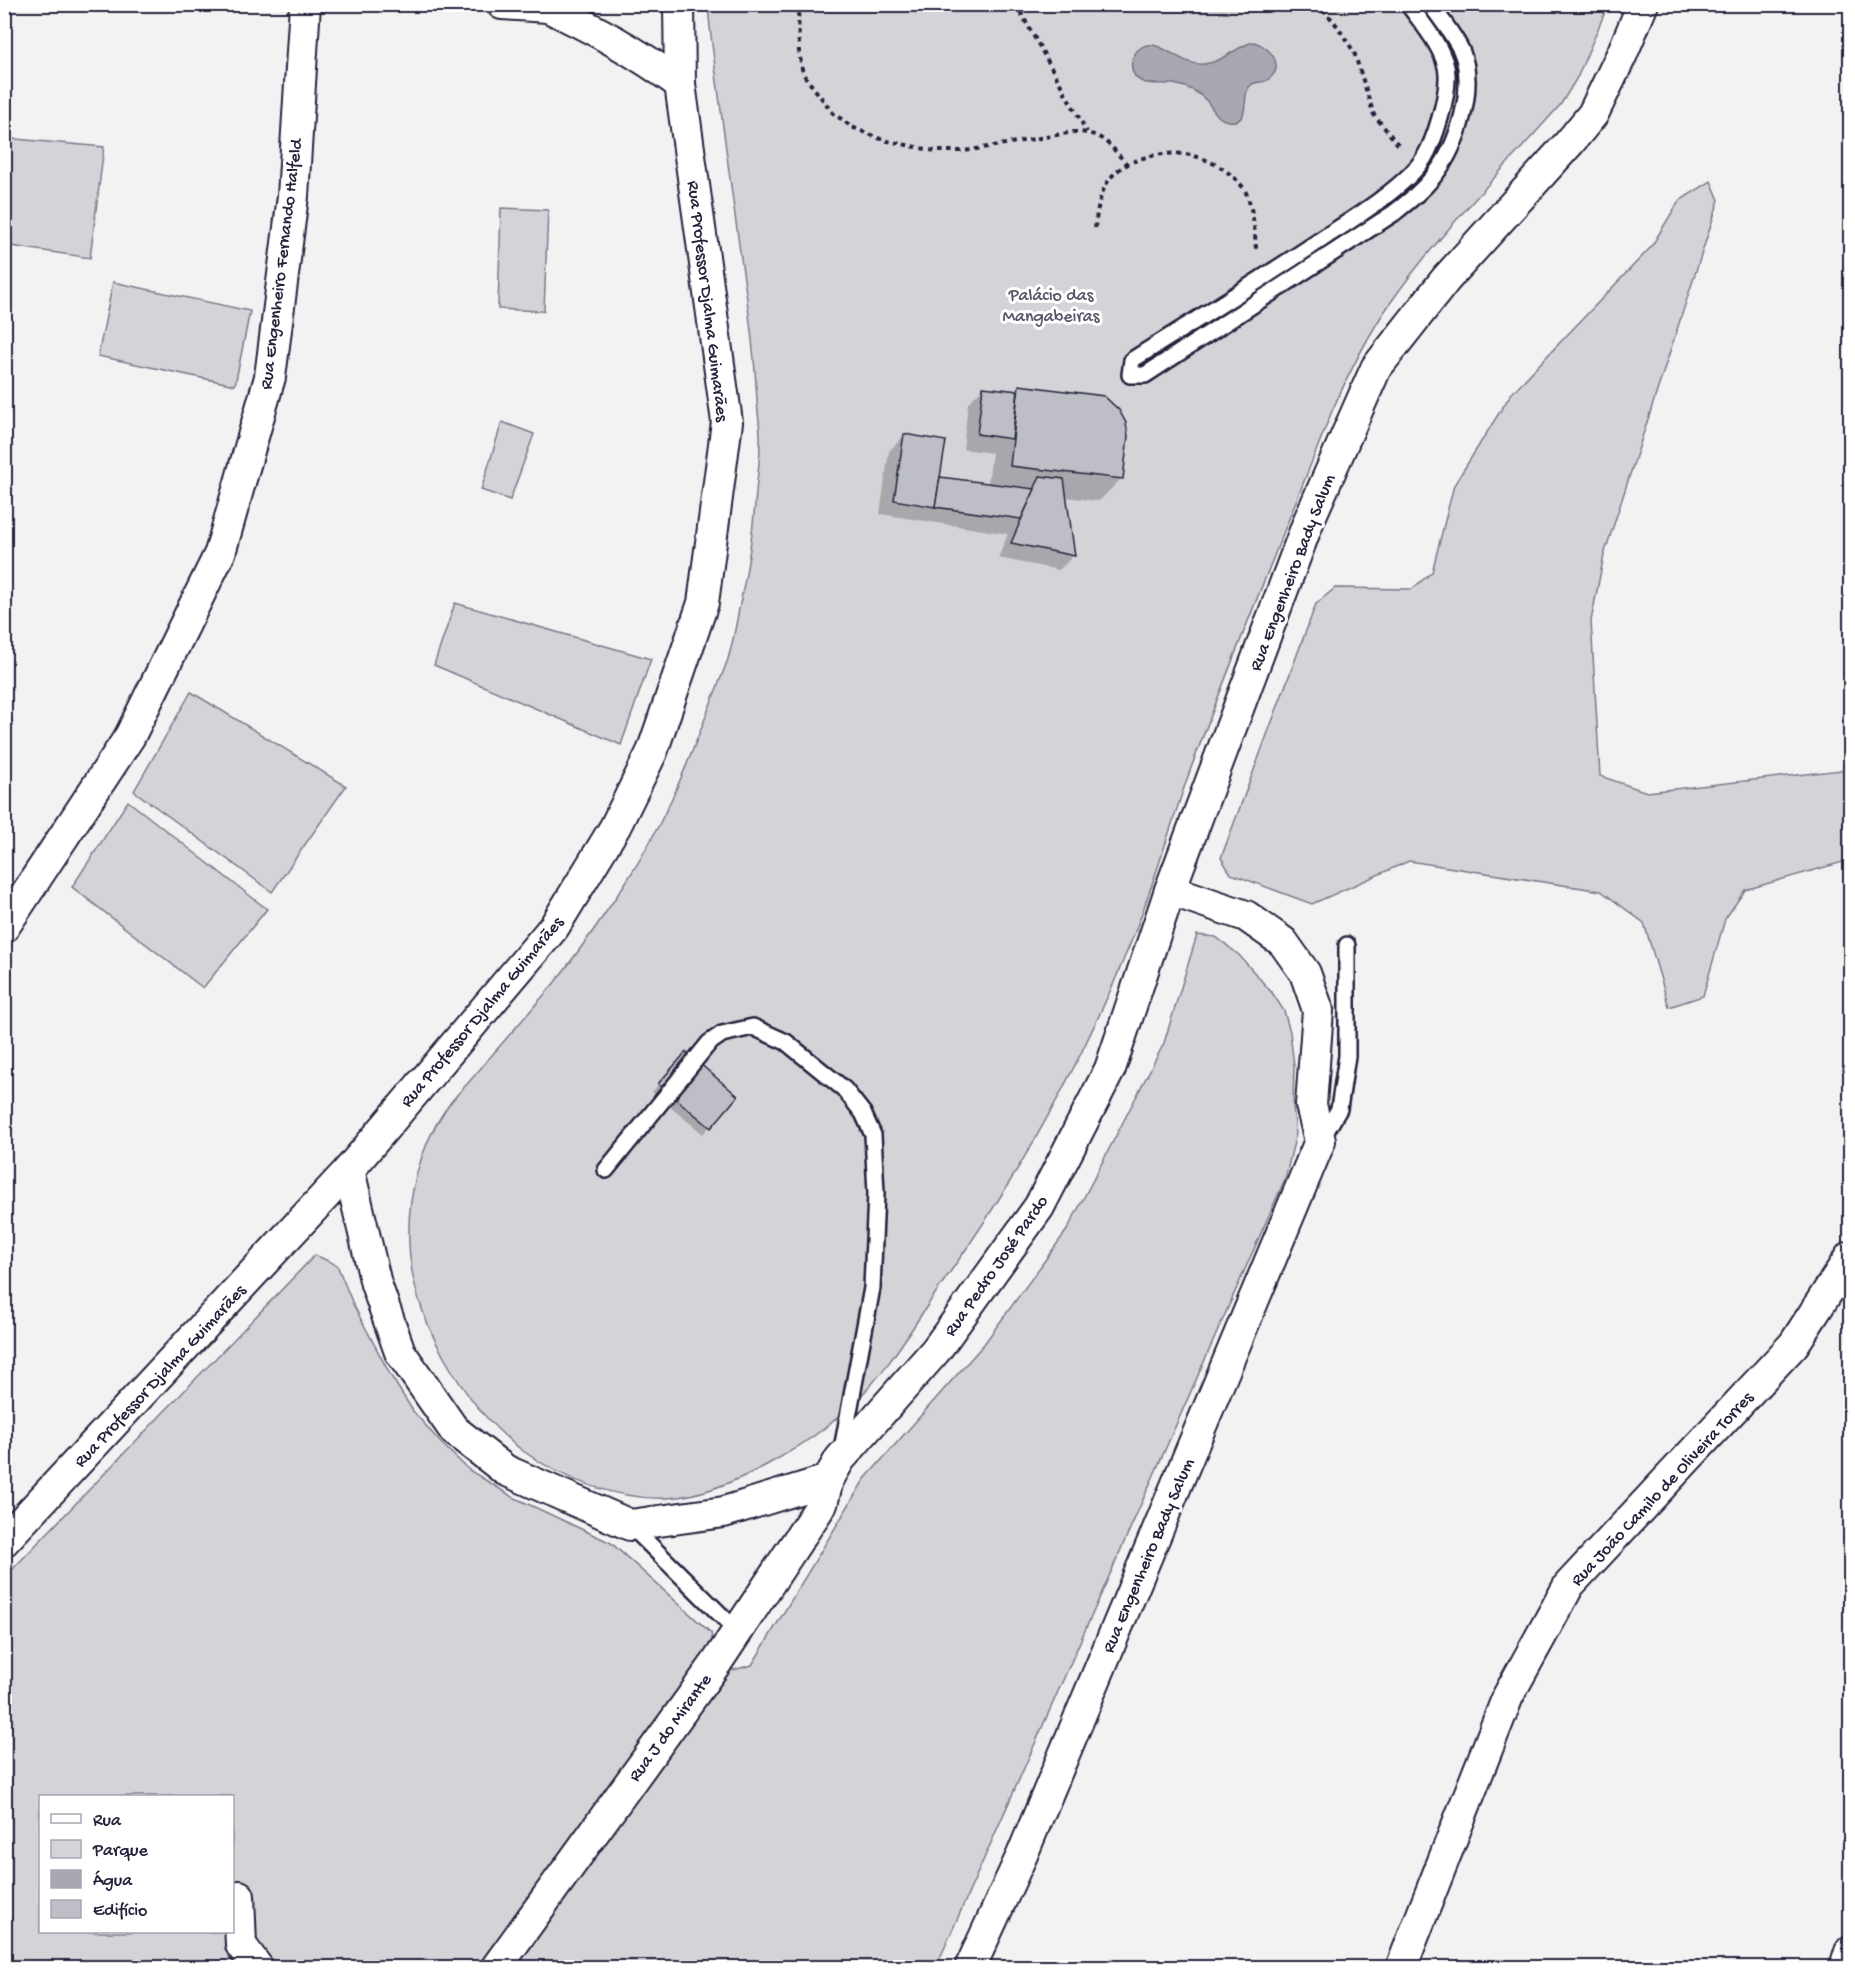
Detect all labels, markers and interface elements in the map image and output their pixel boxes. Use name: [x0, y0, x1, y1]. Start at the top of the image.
street label: Rua Engenheiro Fernando Halfeld: [257, 136, 308, 391]
street label: Rua Professor Djalma Guimarães: [681, 180, 732, 424]
park label: Palácio das Mangabeiras: [1003, 286, 1101, 328]
street label: Rua Engenheiro Bady Salum: [1246, 471, 1341, 674]
street label: Rua Professor Djalma Guimarães: [397, 912, 570, 1112]
street label: Rua Pedro José Pardo: [941, 1192, 1054, 1341]
street label: Rua Professor Djalma Guimarães: [70, 1280, 252, 1473]
street label: Rua João Camilo de Oliveira Torres: [1567, 1387, 1759, 1591]
street label: Rua Engenheiro Bady Salum: [1099, 1455, 1200, 1656]
street label: Rua J do Mirante: [625, 1670, 718, 1786]
legend: [39, 1795, 234, 1933]
text: Rua: [93, 1811, 122, 1832]
text: Parque: [92, 1841, 149, 1862]
text: Água: [93, 1870, 133, 1892]
text: Edifício: [93, 1901, 147, 1922]

